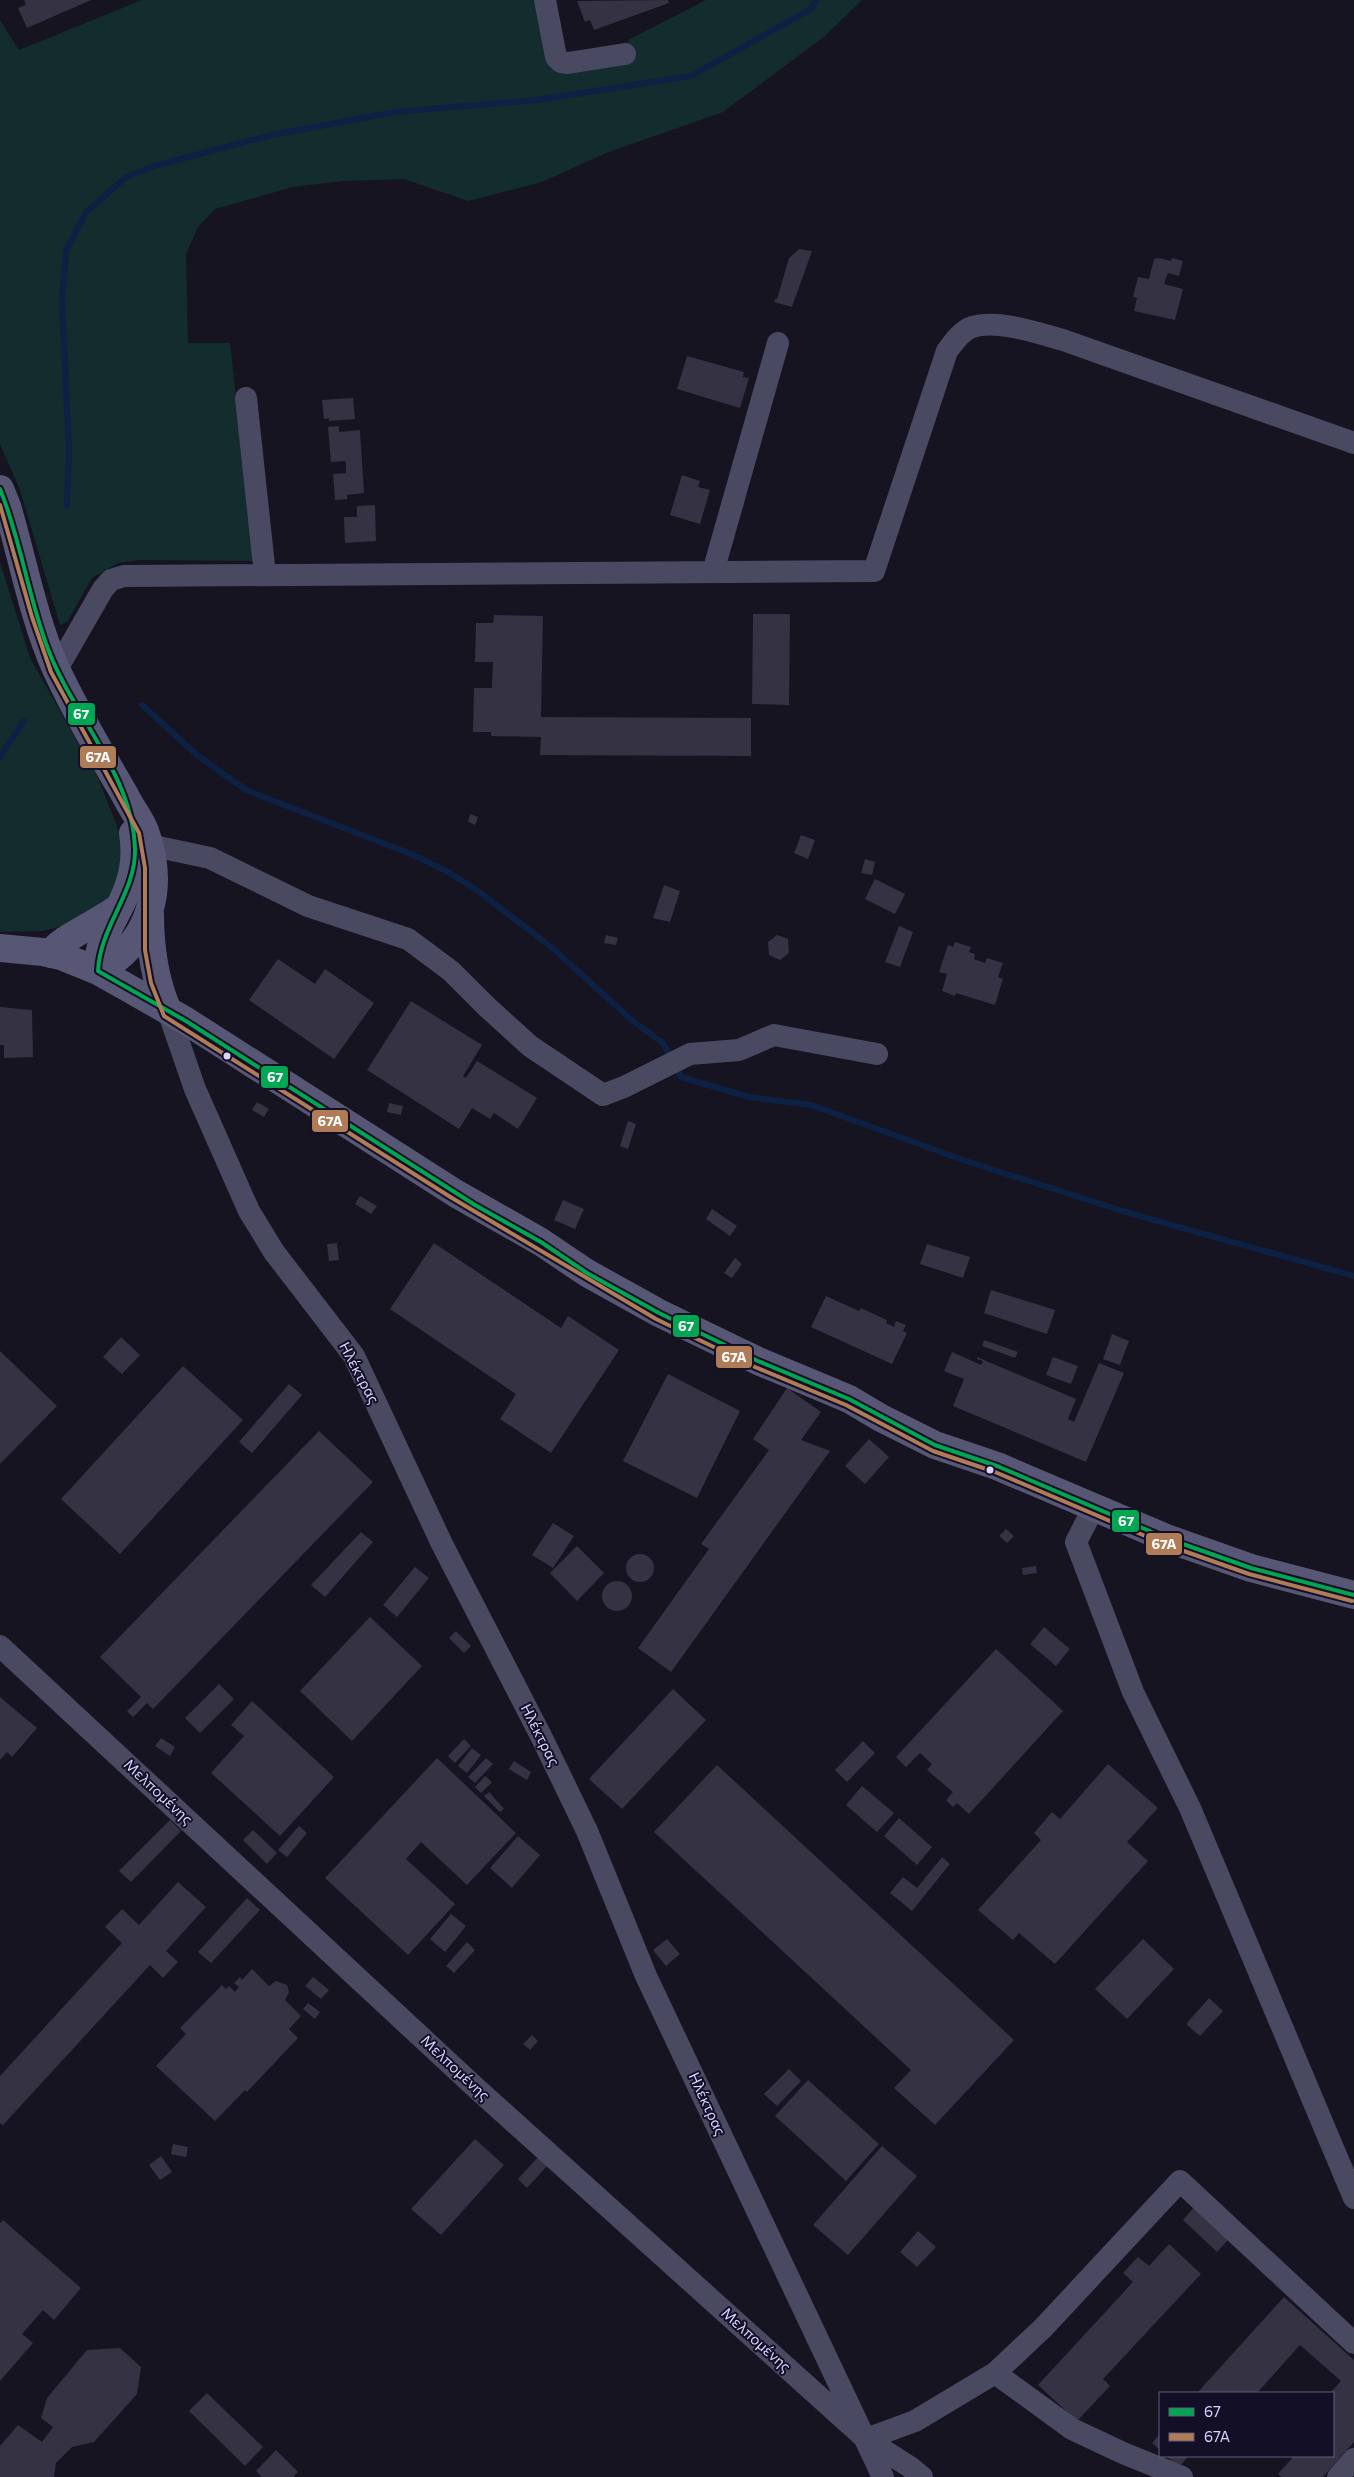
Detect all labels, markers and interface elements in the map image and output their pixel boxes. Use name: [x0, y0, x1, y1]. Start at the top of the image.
line badge: 67: [67, 702, 96, 726]
text: 67: [73, 705, 89, 722]
line badge: 67Α: [79, 745, 117, 769]
text: 67Α: [85, 748, 111, 765]
unlabelled marker: [222, 1051, 232, 1061]
line badge: 67: [260, 1065, 289, 1089]
text: 67: [267, 1068, 283, 1085]
line badge: 67Α: [311, 1109, 349, 1133]
text: 67Α: [317, 1112, 343, 1129]
line badge: 67: [672, 1314, 700, 1338]
text: 67: [678, 1317, 694, 1334]
street label: Ηλέκτρας: [336, 1339, 384, 1406]
line badge: 67Α: [715, 1345, 753, 1369]
text: 67Α: [721, 1348, 747, 1365]
unlabelled marker: [985, 1465, 995, 1475]
line badge: 67: [1111, 1509, 1140, 1533]
text: 67: [1118, 1512, 1134, 1529]
line badge: 67Α: [1145, 1532, 1183, 1556]
text: 67Α: [1151, 1535, 1177, 1552]
street label: Ηλέκτρας: [518, 1700, 564, 1769]
street label: Μελπομένης: [121, 1755, 197, 1828]
street label: Μελπομένης: [418, 2031, 494, 2104]
street label: Ηλέκτρας: [686, 2069, 730, 2138]
street label: Μελπομένης: [718, 2303, 795, 2375]
legend: [1159, 2392, 1334, 2457]
text: 67: [1204, 2402, 1221, 2420]
text: 67Α: [1204, 2427, 1230, 2445]

